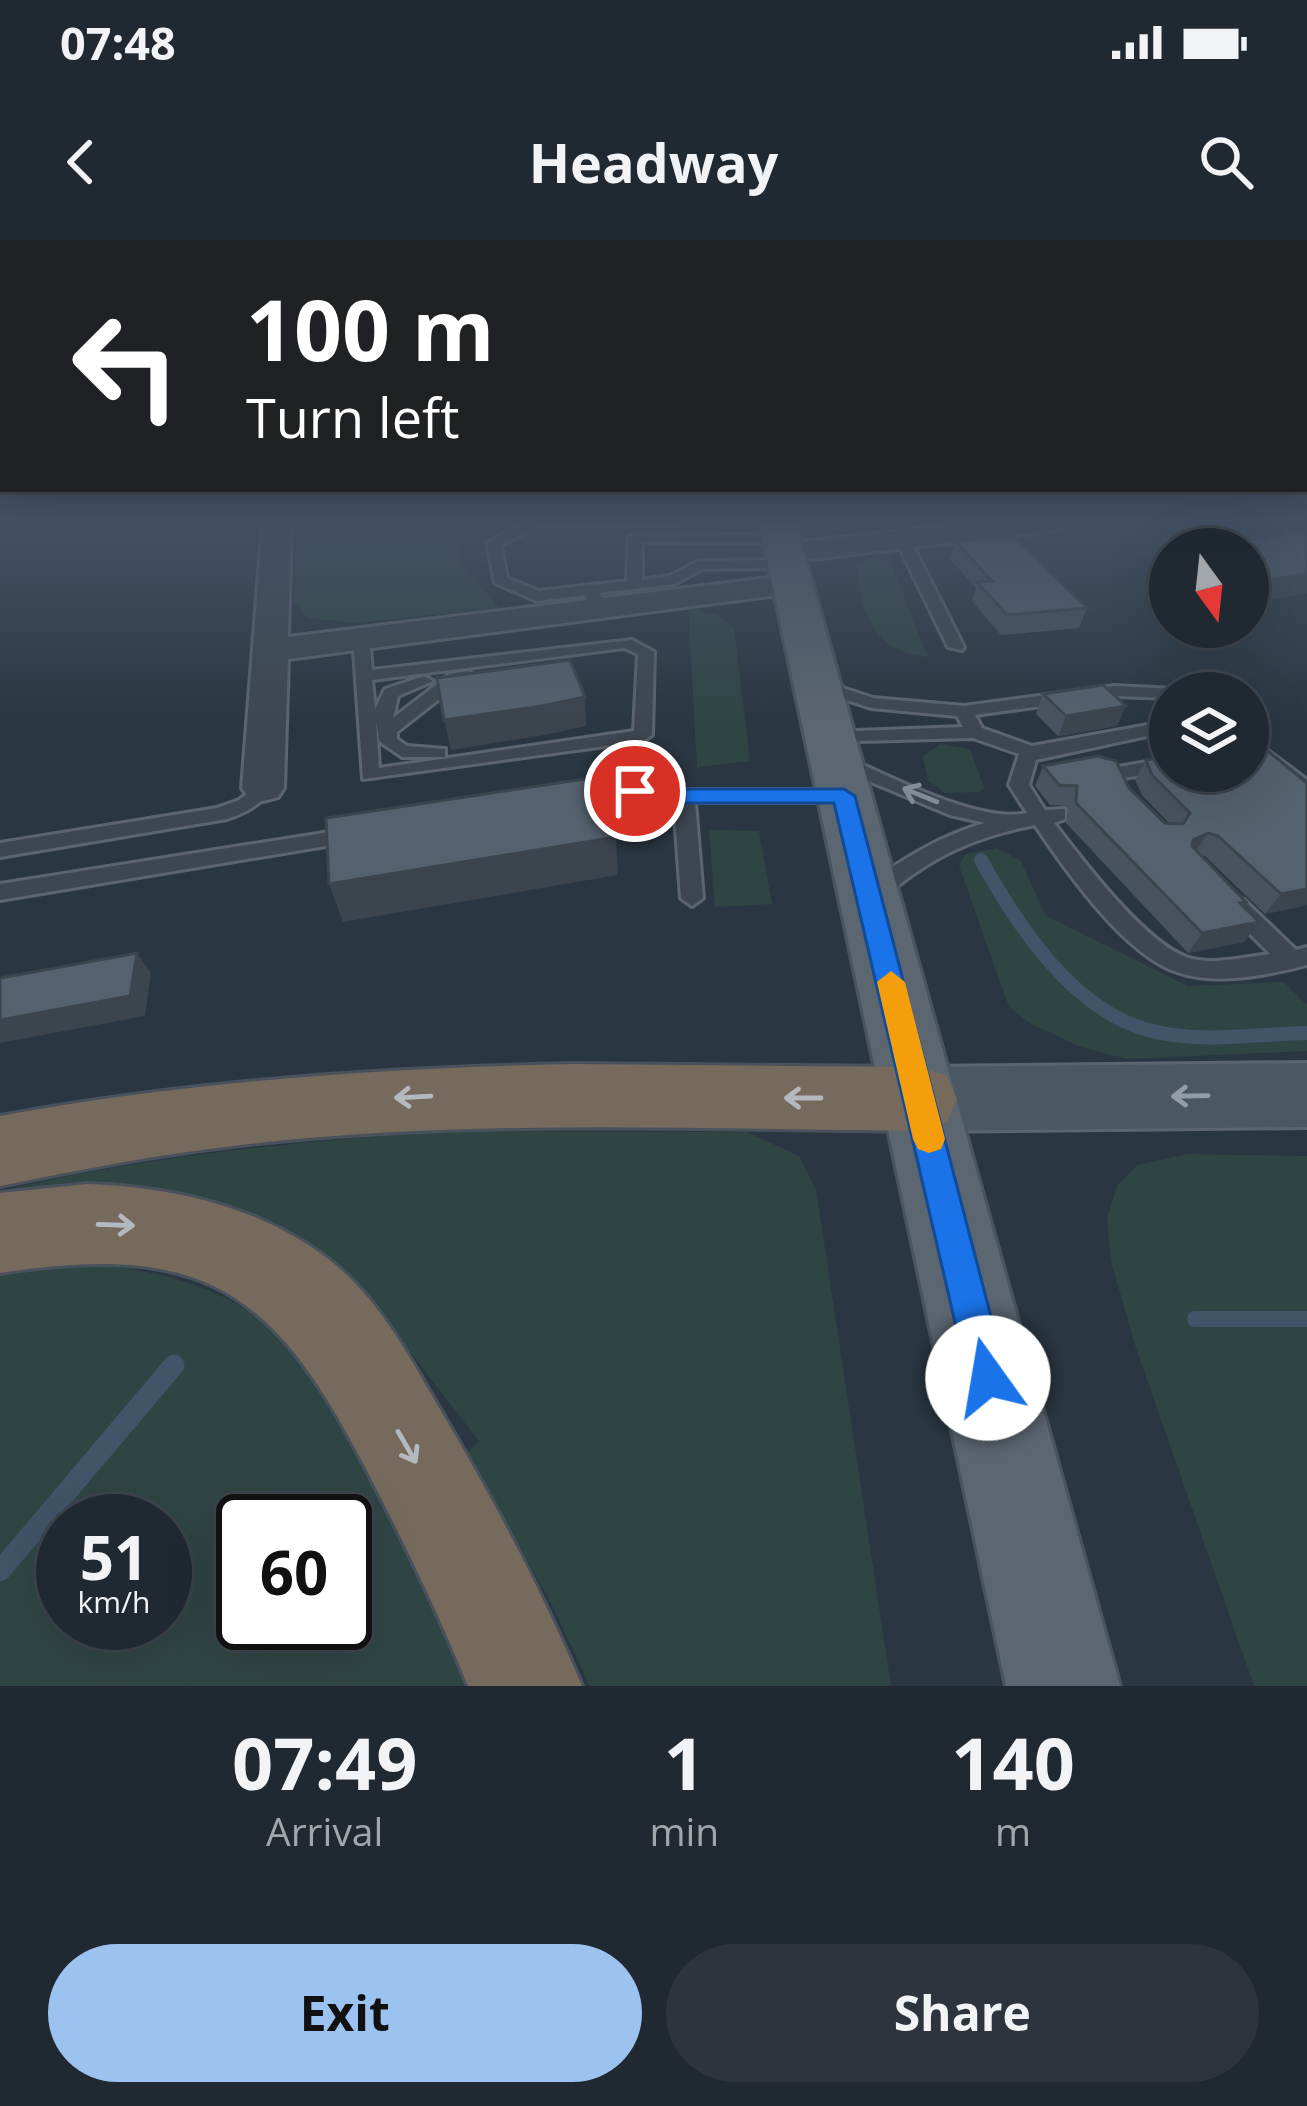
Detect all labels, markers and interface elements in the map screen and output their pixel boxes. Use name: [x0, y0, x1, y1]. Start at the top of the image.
text: 07:48: [60, 12, 176, 73]
text: Headway: [529, 125, 778, 199]
icon: back: [48, 129, 114, 195]
icon: search: [1193, 129, 1259, 195]
text: 100 m: [246, 271, 494, 386]
icon: left: [48, 288, 204, 444]
text: Turn left: [246, 380, 459, 454]
north arrow: [1149, 528, 1269, 648]
map controls: [1149, 528, 1269, 792]
button: layers: [1149, 672, 1269, 792]
pin: [584, 740, 686, 842]
icon: arrive: [602, 758, 668, 824]
one-way arrow: [902, 783, 939, 804]
one-way arrow: [1171, 1085, 1210, 1108]
one-way arrow: [394, 1086, 433, 1109]
one-way arrow: [784, 1087, 823, 1109]
one-way arrow: [96, 1214, 135, 1237]
position arrow: [925, 1315, 1051, 1441]
one-way arrow: [395, 1429, 419, 1464]
speed limit sign: 60: [216, 1494, 372, 1650]
text: 51: [80, 1516, 148, 1598]
text: km/h: [78, 1581, 150, 1622]
text: 07:49: [232, 1713, 417, 1811]
text: 1: [664, 1713, 705, 1811]
text: 140: [951, 1713, 1075, 1811]
text: Arrival: [266, 1804, 383, 1857]
text: min: [649, 1804, 719, 1857]
text: m: [995, 1804, 1031, 1857]
button: Exit: [48, 1944, 642, 2082]
button: Share: [666, 1944, 1259, 2082]

